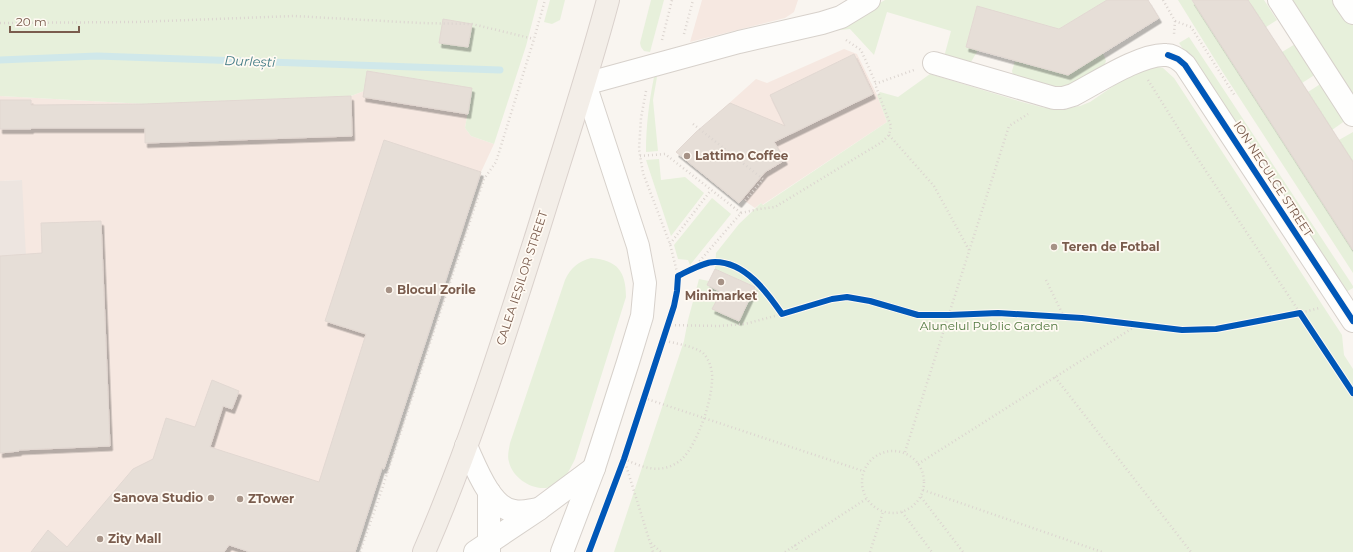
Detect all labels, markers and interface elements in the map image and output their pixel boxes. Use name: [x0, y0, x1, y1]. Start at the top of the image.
scale bar: [10, 8, 79, 34]
text: 20 m: [16, 14, 47, 29]
water label: Durlești: [224, 52, 276, 71]
street label: ION NECULCE STREET: [1230, 118, 1316, 239]
place label: Lattimo Coffee: [695, 148, 789, 163]
marker: Lattimo Coffee: [682, 151, 692, 161]
street label: CALEA IEȘILOR STREET: [493, 208, 550, 347]
place label: Teren de Fotbal: [1062, 239, 1160, 254]
marker: Teren de Fotbal: [1049, 242, 1059, 252]
marker: Minimarket: [716, 277, 726, 287]
place label: Blocul Zorile: [397, 282, 476, 297]
marker: Blocul Zorile: [384, 285, 394, 295]
place label: Minimarket: [685, 288, 758, 303]
park label: Alunelul Public Garden: [920, 318, 1058, 333]
place label: Sanova Studio: [113, 490, 203, 505]
place label: ZTower: [248, 491, 294, 506]
marker: Sanova Studio: [206, 493, 216, 503]
marker: ZTower: [235, 494, 245, 504]
place label: Zity Mall: [108, 531, 161, 546]
marker: Zity Mall: [95, 534, 105, 544]

